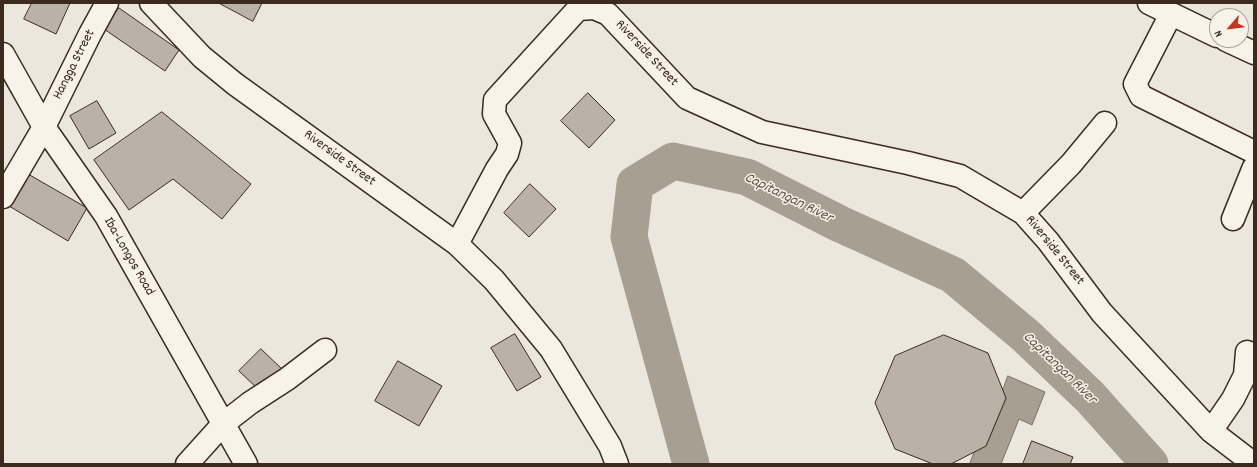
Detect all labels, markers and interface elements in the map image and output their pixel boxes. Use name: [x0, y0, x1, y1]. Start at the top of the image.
north arrow: [1209, 8, 1249, 48]
street label: Riverside Street: [611, 17, 681, 91]
street label: Hangga Street: [50, 27, 100, 103]
text: N: [1211, 27, 1228, 39]
street label: Riverside Street: [300, 127, 378, 191]
water label: Capitangan River: [741, 170, 835, 228]
street label: Riverside Street: [1021, 213, 1087, 289]
street label: Iba-Longos Road: [99, 215, 157, 299]
water label: Capitangan River: [1018, 329, 1100, 409]

